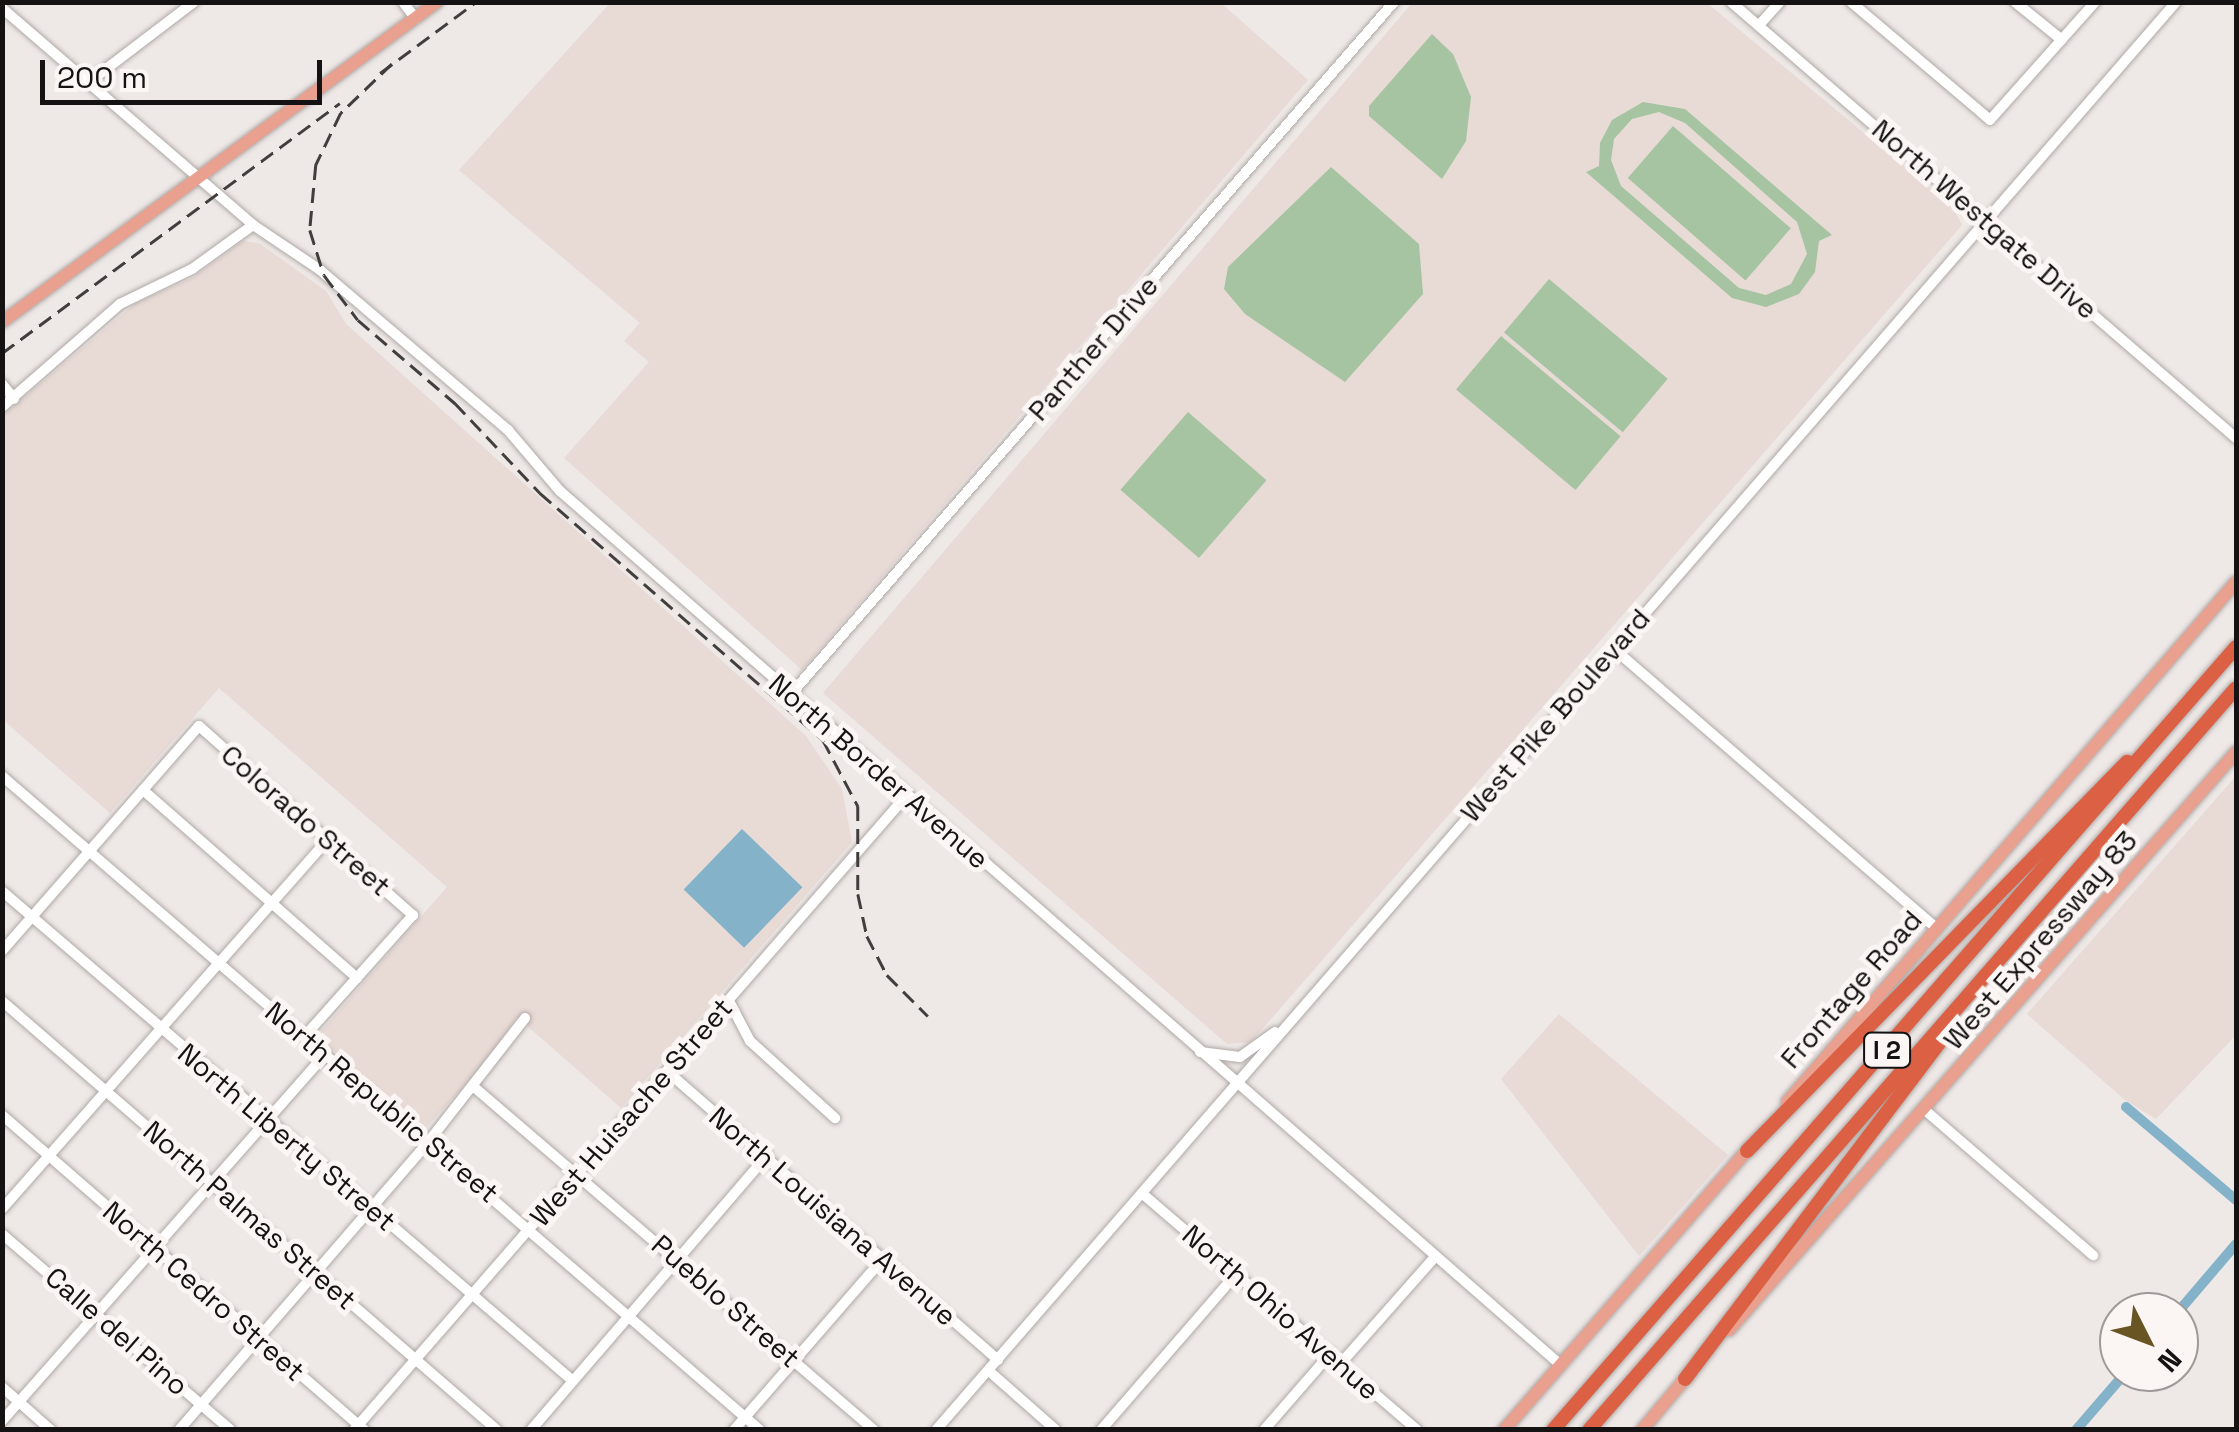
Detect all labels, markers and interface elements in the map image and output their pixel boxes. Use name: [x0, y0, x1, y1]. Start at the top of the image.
scale bar: [45, 40, 328, 102]
text: 200 m: [57, 58, 147, 97]
street label: North Westgate Drive: [1865, 112, 2105, 326]
street label: Panther Drive: [1021, 269, 1165, 427]
street label: West Pike Boulevard: [1453, 601, 1657, 829]
street label: North Border Avenue: [762, 666, 996, 876]
street label: Colorado Street: [214, 737, 398, 903]
street label: West Expressway 83: [1936, 824, 2144, 1056]
street label: Frontage Road: [1773, 903, 1929, 1075]
street label: West Huisache Street: [523, 991, 739, 1233]
street label: North Republic Street: [258, 995, 506, 1209]
road number: I 2: [1862, 1030, 1912, 1070]
street label: North Liberty Street: [171, 1036, 403, 1238]
street label: North Louisiana Avenue: [702, 1099, 964, 1333]
street label: North Palmas Street: [137, 1114, 363, 1316]
street label: North Cedro Street: [96, 1194, 312, 1388]
street label: North Ohio Avenue: [1176, 1217, 1386, 1407]
street label: Pueblo Street: [645, 1227, 807, 1375]
street label: Calle del Pino: [39, 1260, 195, 1402]
north arrow: [2099, 1292, 2199, 1392]
text: N: [2150, 1342, 2189, 1380]

